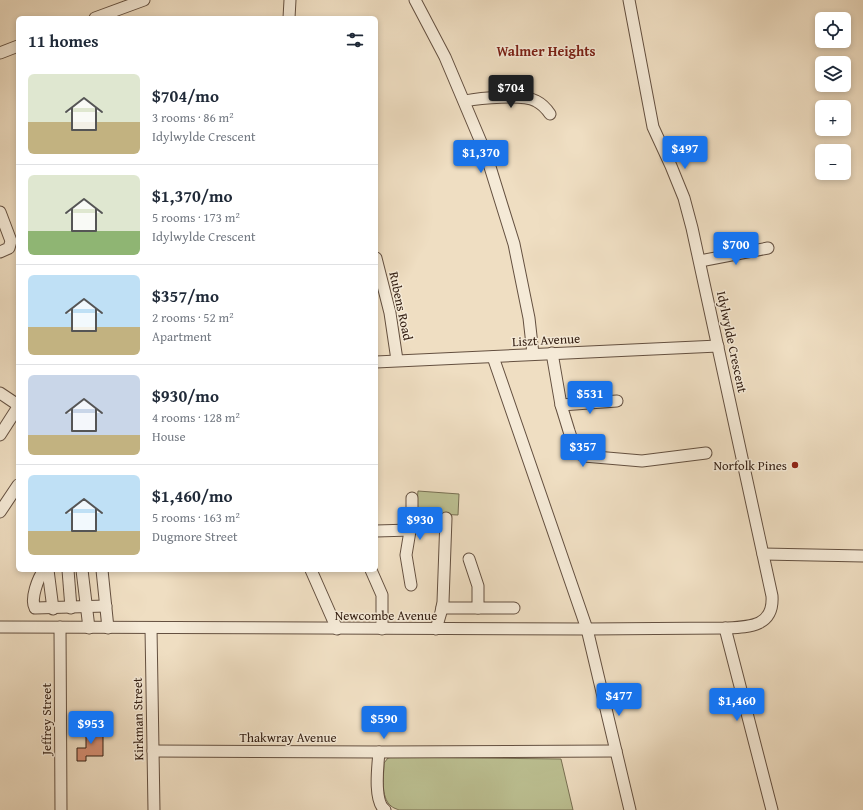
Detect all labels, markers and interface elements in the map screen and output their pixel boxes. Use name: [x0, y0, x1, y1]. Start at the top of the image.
map controls: [815, 12, 851, 180]
button: locate: [815, 12, 851, 48]
text: 11 homes: [28, 28, 99, 53]
icon: filters: [344, 29, 366, 51]
district label: Walmer Heights: [496, 41, 596, 61]
button: layers: [815, 56, 851, 92]
pin: $704: [487, 75, 535, 109]
text: $704: [498, 78, 524, 97]
text: $704/mo: [152, 83, 219, 108]
icon: home: [60, 90, 108, 138]
button: +: [815, 100, 851, 136]
text: 3 rooms · 86 m²: [152, 108, 234, 127]
text: Idylwylde Crescent: [152, 127, 256, 146]
pin: $497: [661, 136, 709, 170]
text: $497: [672, 139, 698, 158]
pin: $1,370: [448, 140, 514, 174]
text: $1,370: [462, 143, 500, 162]
button: −: [815, 144, 851, 180]
text: $1,370/mo: [152, 183, 233, 208]
icon: home: [60, 191, 108, 239]
text: 5 rooms · 173 m²: [152, 208, 240, 227]
text: Idylwylde Crescent: [152, 227, 256, 246]
pin: $700: [712, 232, 760, 266]
text: $700: [723, 235, 749, 254]
street label: Rubens Road: [384, 270, 418, 342]
text: $357/mo: [152, 283, 219, 308]
street label: Idylwylde Crescent: [712, 289, 752, 395]
icon: home: [60, 291, 108, 339]
text: 2 rooms · 52 m²: [152, 308, 234, 327]
text: Apartment: [152, 327, 212, 346]
street label: Liszt Avenue: [511, 329, 581, 351]
pin: $531: [566, 381, 614, 415]
text: $930/mo: [152, 383, 219, 408]
text: $531: [577, 384, 603, 403]
icon: home: [60, 391, 108, 439]
text: 4 rooms · 128 m²: [152, 408, 240, 427]
text: House: [152, 427, 186, 446]
pin: $357: [559, 434, 607, 468]
text: $357: [570, 437, 596, 456]
place label: Norfolk Pines: [713, 456, 787, 475]
marker: Norfolk Pines: [790, 460, 800, 470]
text: $1,460/mo: [152, 483, 233, 508]
icon: home: [60, 491, 108, 539]
pin: $930: [396, 507, 444, 541]
text: 5 rooms · 163 m²: [152, 508, 240, 527]
text: $930: [407, 510, 433, 529]
text: Dugmore Street: [152, 527, 238, 546]
street label: Newcombe Avenue: [335, 606, 437, 625]
street label: Kirkman Street: [128, 677, 148, 761]
street label: Jeffrey Street: [37, 683, 56, 757]
pin: $477: [595, 683, 643, 717]
text: $477: [606, 686, 632, 705]
pin: $1,460: [704, 688, 770, 722]
text: $1,460: [718, 691, 756, 710]
pin: $590: [360, 706, 408, 740]
text: $590: [371, 709, 397, 728]
pin: $953: [67, 711, 115, 745]
text: $953: [78, 714, 104, 733]
street label: Thakwray Avenue: [239, 728, 337, 747]

